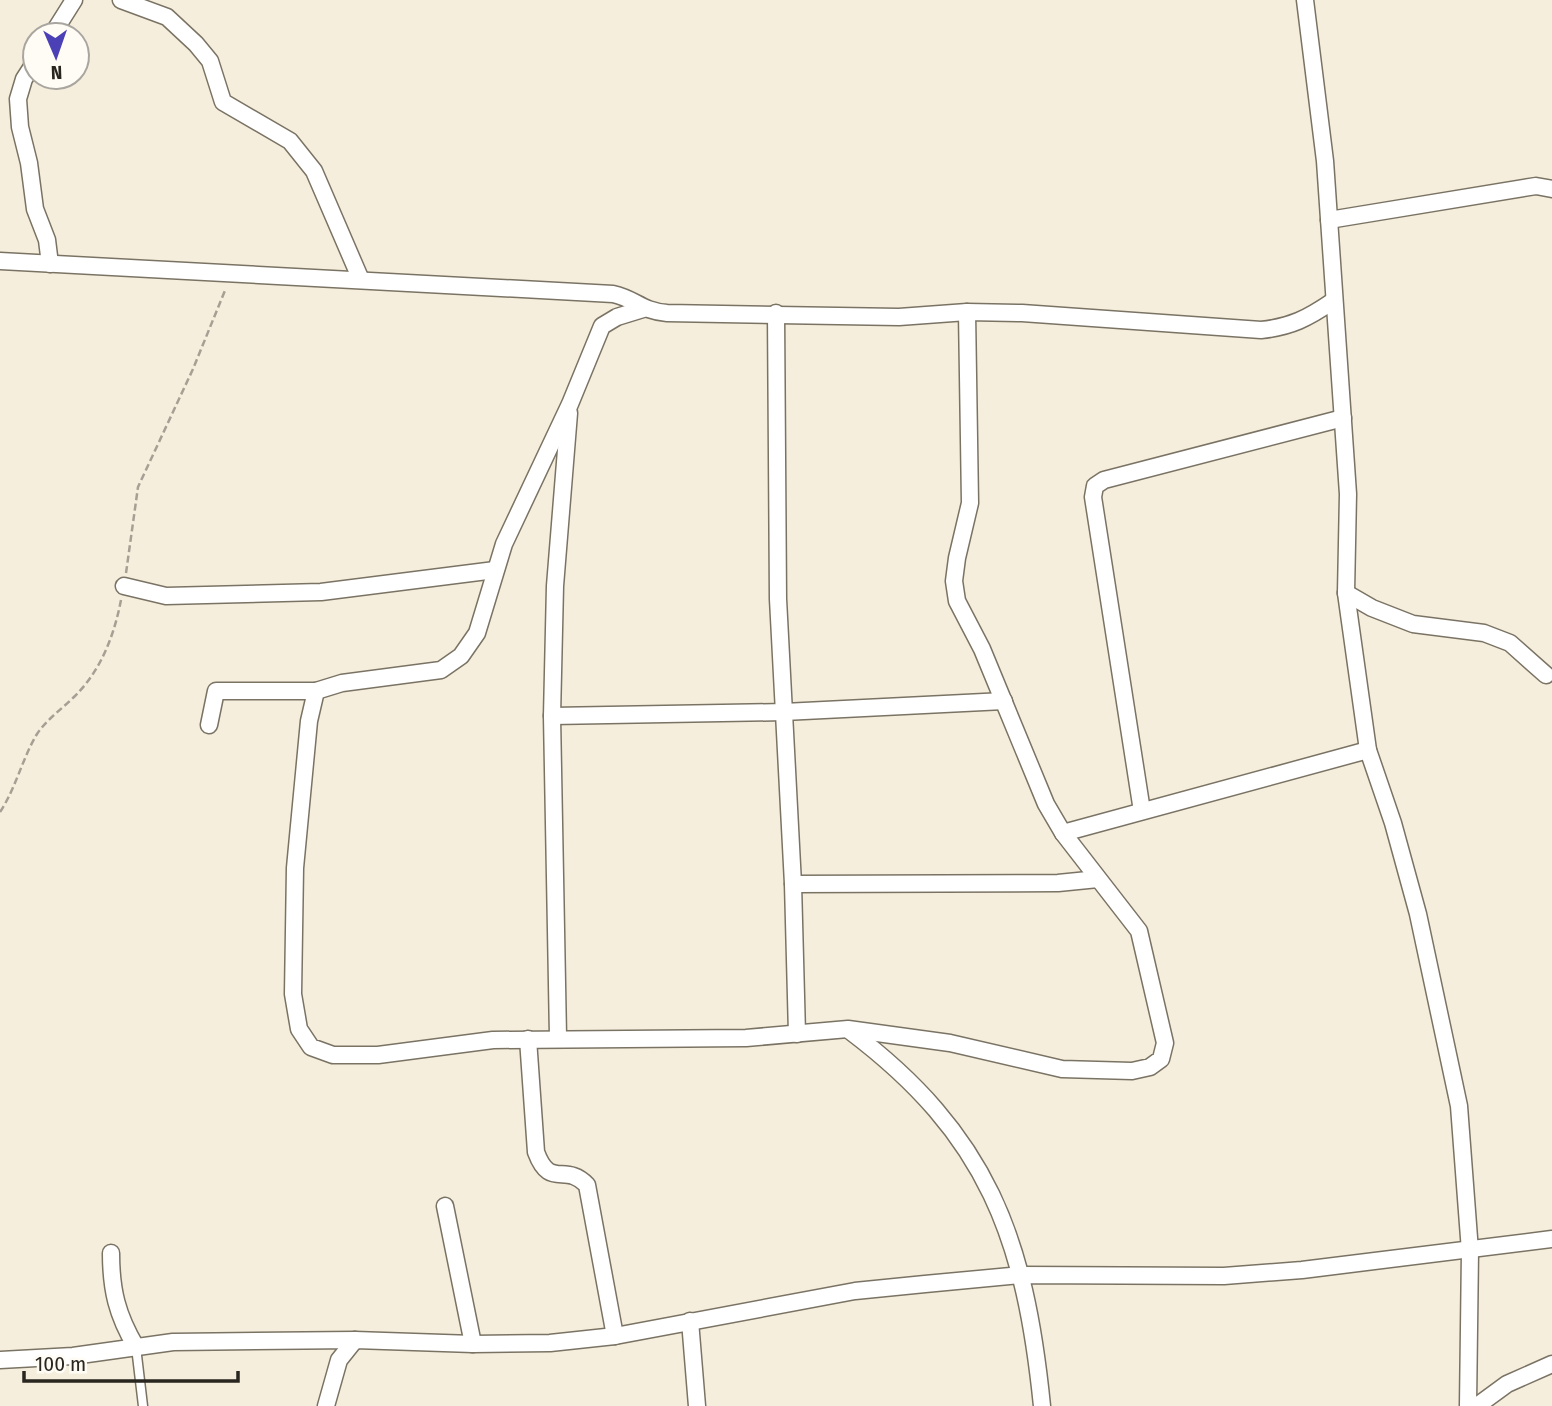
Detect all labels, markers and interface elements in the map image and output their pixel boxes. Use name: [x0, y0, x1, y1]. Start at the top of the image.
north arrow: [21, 21, 91, 91]
text: N: [50, 61, 63, 84]
scale bar: [24, 1340, 238, 1384]
text: 100 m: [35, 1351, 86, 1377]

